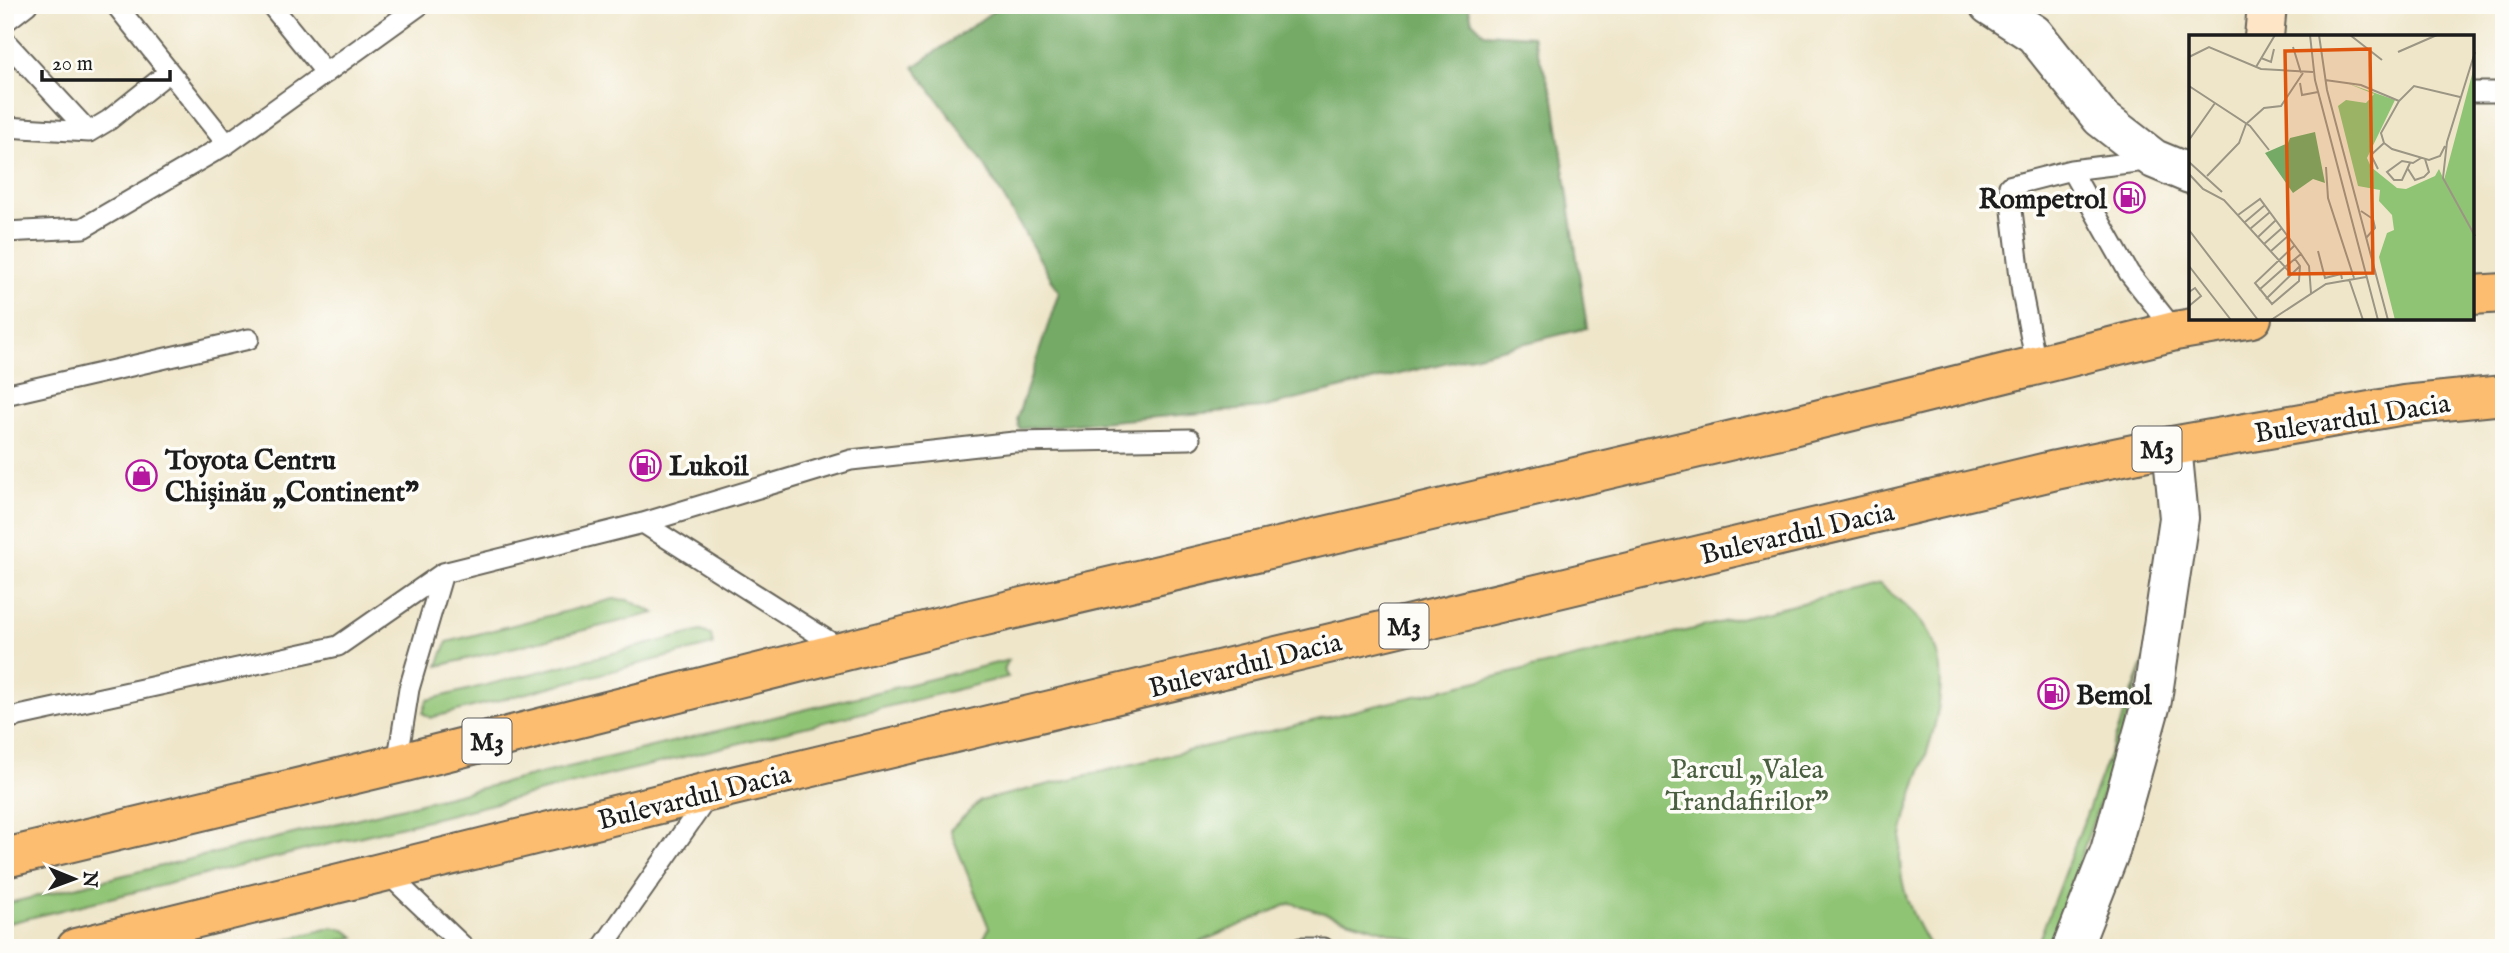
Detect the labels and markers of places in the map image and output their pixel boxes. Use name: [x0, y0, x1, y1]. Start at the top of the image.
fuel station icon: Rompetrol: [2113, 181, 2147, 215]
place label: Rompetrol: [1979, 183, 2108, 218]
place label: Toyota Centru Chișinău „Continent”: [164, 444, 419, 511]
fuel station icon: Lukoil: [629, 448, 663, 482]
place label: Lukoil: [669, 450, 750, 485]
shop icon: Toyota Centru Chișinău „Continent”: [125, 458, 159, 492]
fuel station icon: Bemol: [2036, 677, 2070, 711]
place label: Bemol: [2076, 679, 2153, 714]

